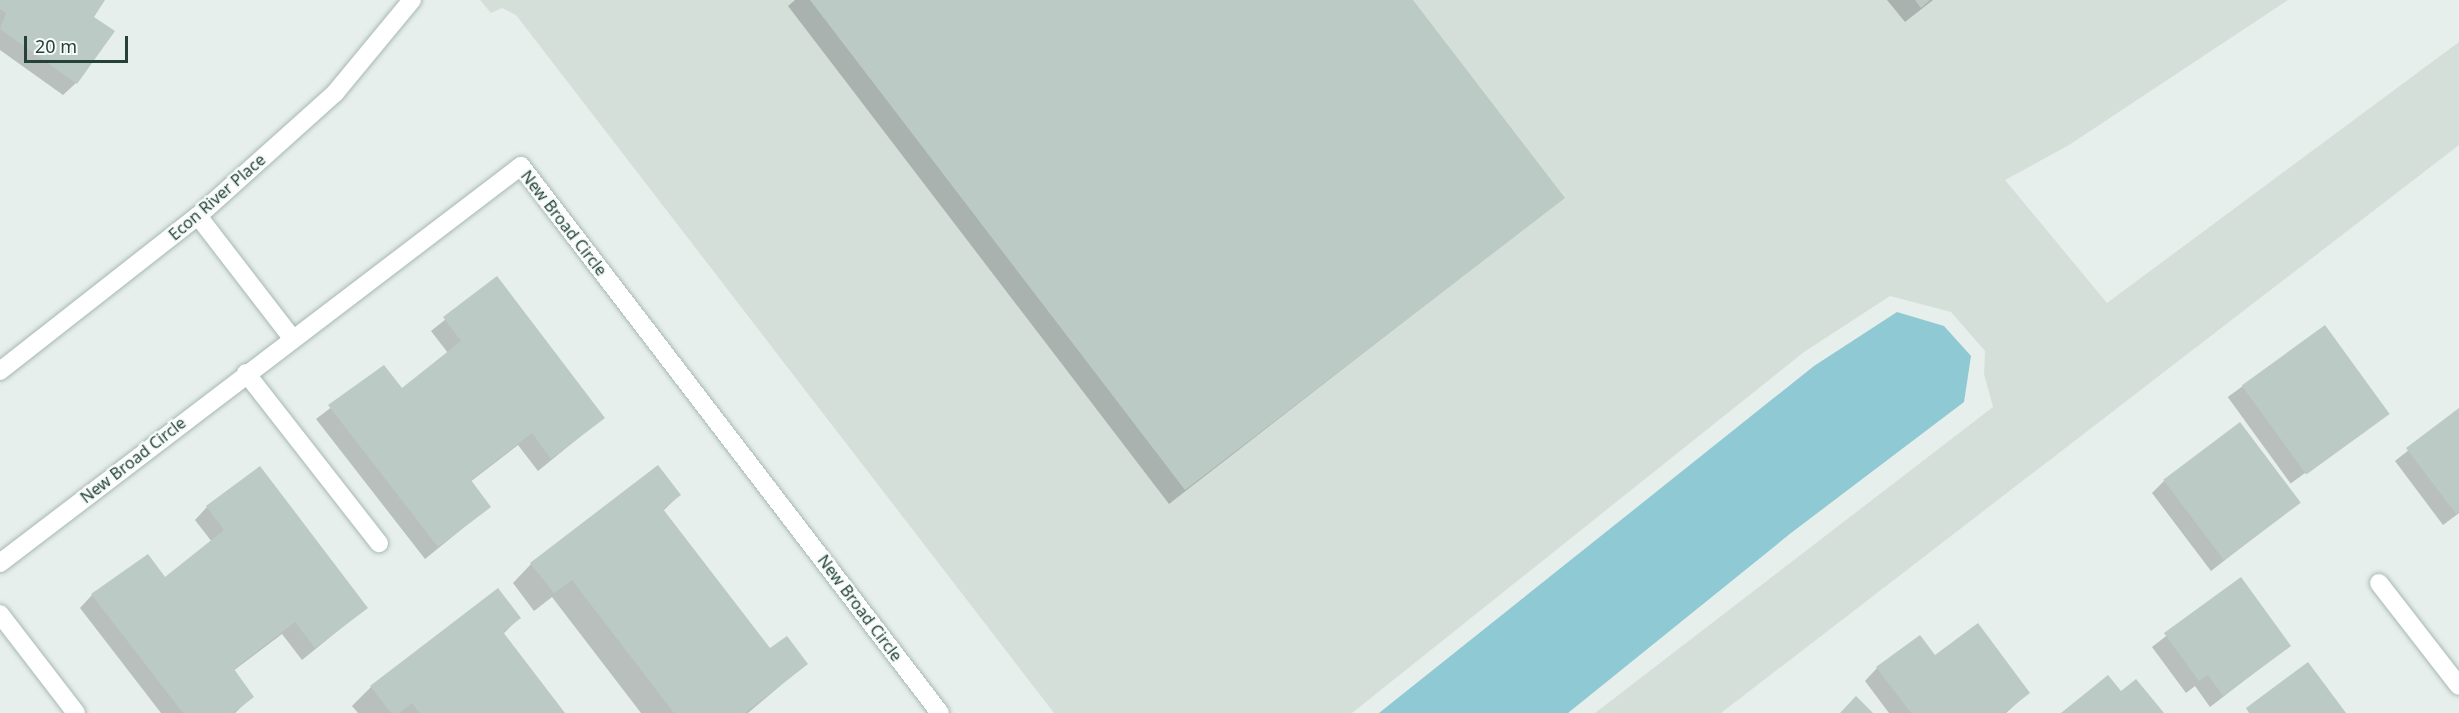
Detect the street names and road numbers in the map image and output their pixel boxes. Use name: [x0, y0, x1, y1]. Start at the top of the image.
street label: Econ River Place: [165, 150, 269, 244]
street label: New Broad Circle: [517, 167, 611, 279]
street label: New Broad Circle: [77, 413, 189, 507]
street label: New Broad Circle: [814, 551, 906, 665]

